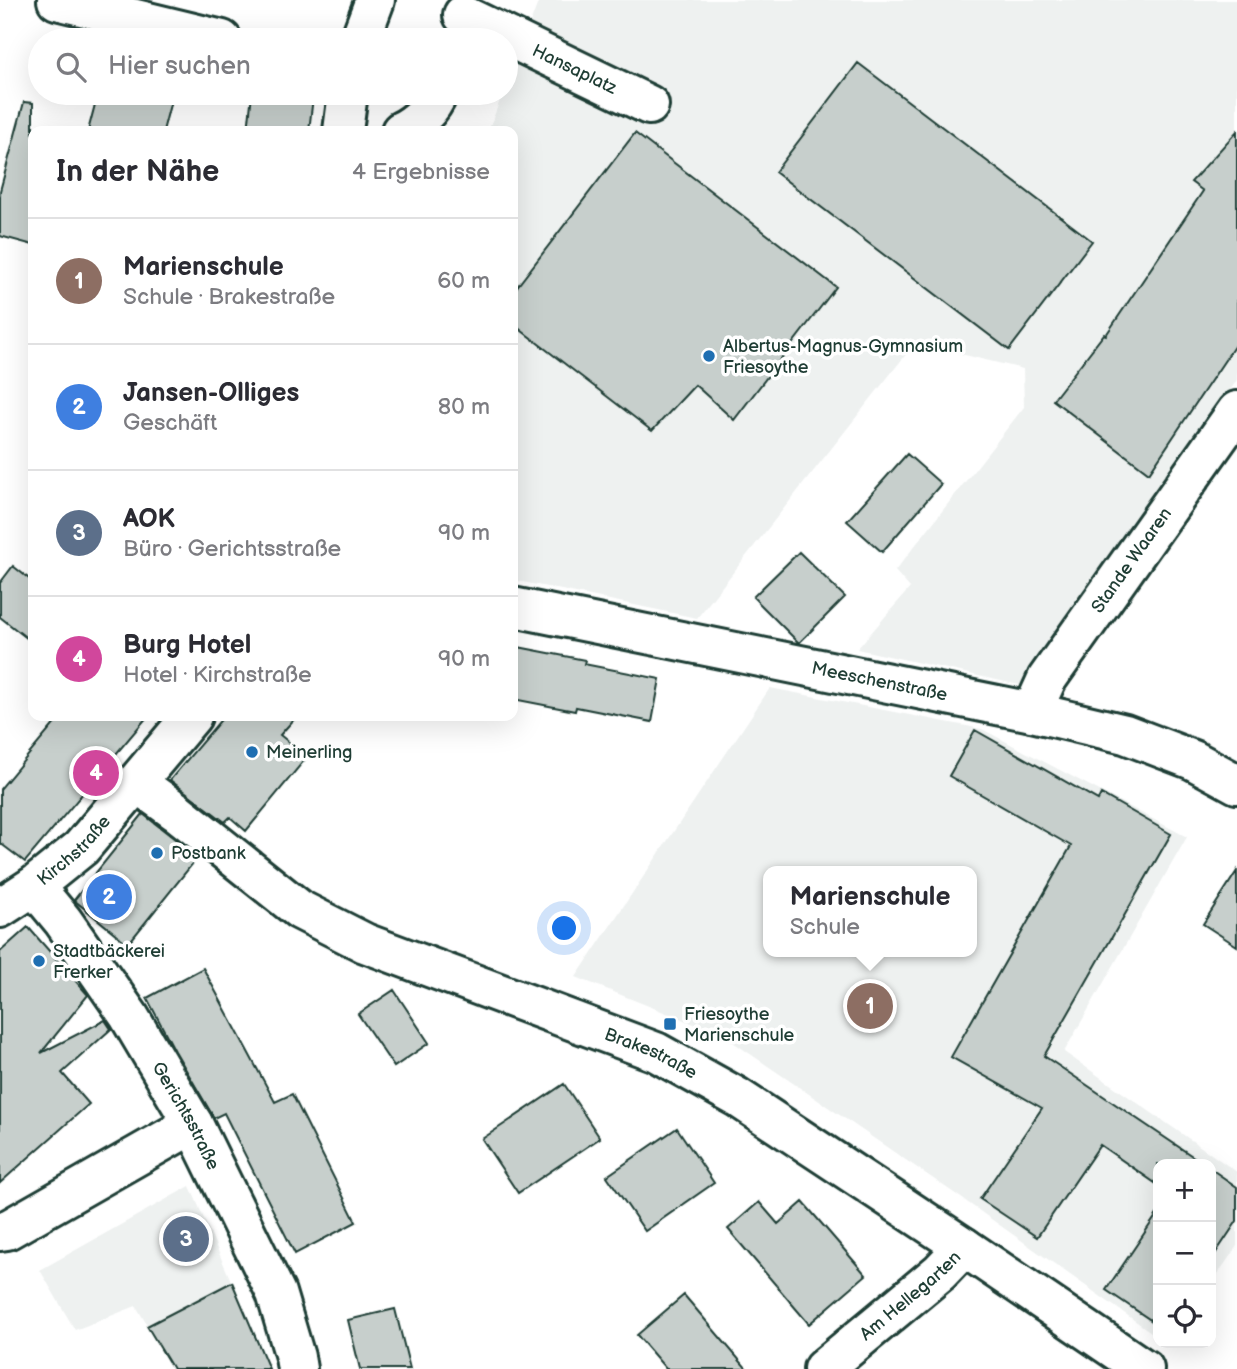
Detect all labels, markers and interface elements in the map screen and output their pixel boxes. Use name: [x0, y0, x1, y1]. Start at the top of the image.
search box: [28, 28, 518, 105]
street label: Hansaplatz: [529, 40, 620, 99]
icon: search: [52, 48, 90, 86]
text: Hier suchen: [108, 51, 251, 82]
text: In der Nähe: [56, 154, 219, 190]
text: 4 Ergebnisse: [352, 158, 490, 186]
text: Marienschule: [123, 252, 284, 283]
text: 1: [74, 267, 84, 295]
text: 60 m: [437, 267, 490, 295]
text: Schule · Brakestraße: [123, 283, 335, 311]
place label: Albertus-Magnus-Gymnasium Friesoythe: [723, 336, 963, 378]
marker: Albertus-Magnus-Gymnasium Friesoythe: [701, 348, 717, 364]
text: Jansen-Olliges: [123, 378, 299, 409]
text: 2: [72, 393, 86, 421]
text: 80 m: [438, 393, 490, 421]
text: Geschäft: [123, 409, 217, 437]
text: AOK: [123, 504, 175, 535]
street label: Stande Waaren: [1087, 504, 1176, 617]
text: 3: [72, 519, 86, 547]
text: 90 m: [438, 519, 490, 547]
text: Büro · Gerichtsstraße: [123, 535, 341, 563]
text: Burg Hotel: [123, 630, 251, 661]
text: 4: [72, 645, 86, 673]
text: 90 m: [438, 645, 490, 673]
street label: Meeschenstraße: [810, 658, 949, 706]
text: Hotel · Kirchstraße: [123, 661, 312, 689]
place label: Meinerling: [266, 742, 353, 763]
marker: Meinerling: [244, 744, 260, 760]
pin: 4: [73, 747, 119, 799]
street label: Kirchstraße: [33, 811, 115, 890]
place label: Postbank: [171, 843, 246, 864]
marker: Postbank: [149, 845, 165, 861]
popup: [763, 866, 977, 957]
pin: 2: [86, 871, 132, 923]
text: Marienschule: [790, 882, 950, 913]
your location: [547, 911, 581, 945]
text: Schule: [790, 913, 860, 941]
place label: Stadtbäckerei Frerker: [53, 941, 165, 983]
marker: Stadtbäckerei Frerker: [31, 953, 47, 969]
pin: 1: [847, 980, 893, 1032]
place label: Friesoythe Marienschule: [684, 1004, 795, 1046]
marker: Friesoythe Marienschule: [662, 1016, 678, 1032]
street label: Brakestraße: [602, 1024, 701, 1084]
street label: Gerichtsstraße: [147, 1058, 224, 1174]
map controls: [1153, 1159, 1216, 1348]
button: +: [1153, 1159, 1216, 1222]
pin: 3: [163, 1213, 209, 1265]
button: −: [1153, 1222, 1216, 1285]
street label: Am Hellegarten: [856, 1247, 965, 1345]
button: locate: [1153, 1285, 1216, 1348]

